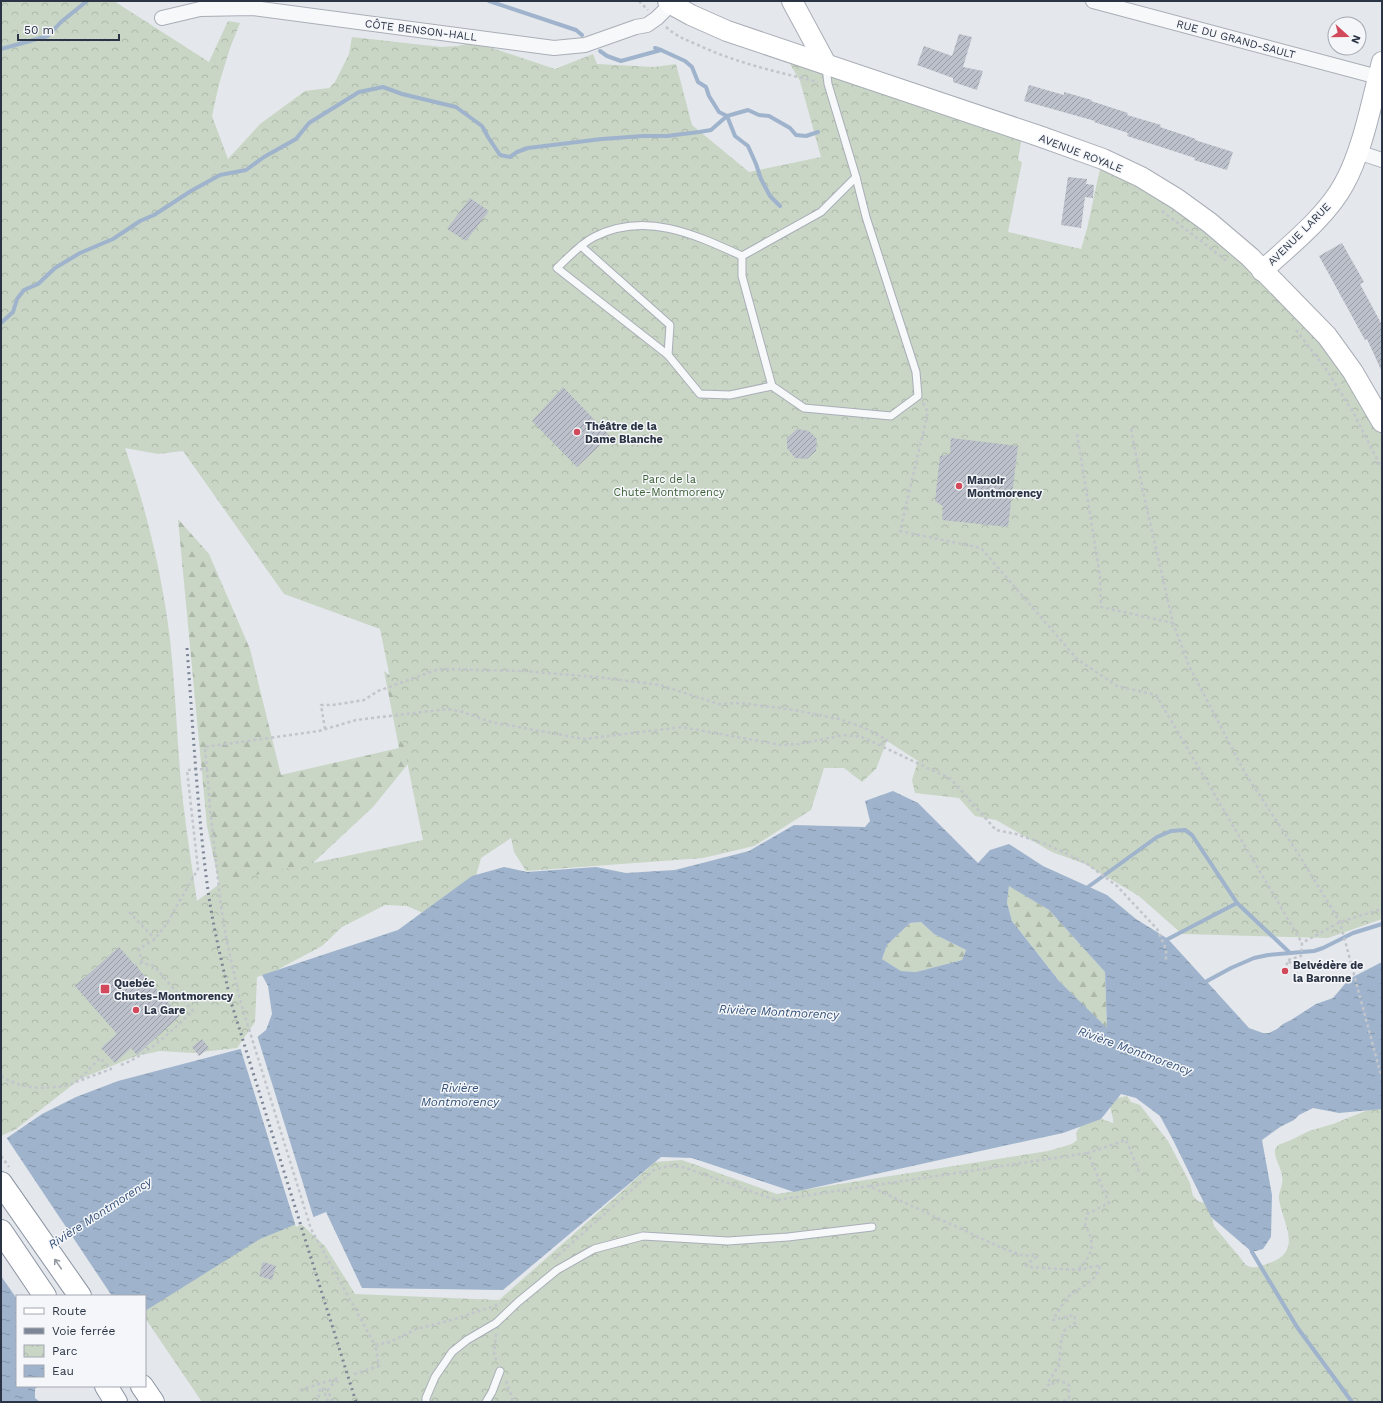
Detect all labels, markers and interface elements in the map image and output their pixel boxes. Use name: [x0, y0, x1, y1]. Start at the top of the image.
scale bar: [18, 16, 119, 42]
street label: CÔTE BENSON-HALL: [364, 16, 478, 44]
north arrow: [1327, 16, 1367, 56]
street label: RUE DU GRAND-SAULT: [1175, 17, 1297, 62]
text: 50 m: [24, 23, 54, 37]
text: N: [1348, 33, 1363, 46]
street label: AVENUE ROYALE: [1037, 131, 1125, 175]
street label: AVENUE LARUE: [1265, 200, 1333, 268]
place label: Théâtre de la Dame Blanche: [585, 420, 663, 446]
marker: Théâtre de la Dame Blanche: [572, 427, 582, 437]
park label: Parc de la Chute-Montmorency: [613, 473, 725, 499]
place label: Manoir Montmorency: [967, 474, 1043, 500]
marker: Manoir Montmorency: [954, 481, 964, 491]
place label: Belvédère de la Baronne: [1293, 959, 1363, 985]
marker: Belvédère de la Baronne: [1280, 966, 1290, 976]
place label: Quebéc Chutes-Montmorency: [114, 977, 234, 1003]
marker: Quebéc Chutes-Montmorency: [99, 983, 111, 995]
water label: Rivière Montmorency: [719, 1002, 840, 1022]
place label: La Gare: [144, 1004, 185, 1017]
marker: La Gare: [131, 1005, 141, 1015]
water label: Rivière Montmorency: [1076, 1024, 1195, 1078]
water label: Rivière Montmorency: [421, 1081, 500, 1109]
water label: Rivière Montmorency: [46, 1174, 155, 1252]
one-way arrow: [54, 1259, 62, 1270]
legend: [16, 1295, 146, 1387]
text: Route: [52, 1304, 86, 1318]
text: Voie ferrée: [52, 1324, 115, 1338]
text: Parc: [52, 1344, 78, 1358]
text: Eau: [52, 1364, 74, 1378]

